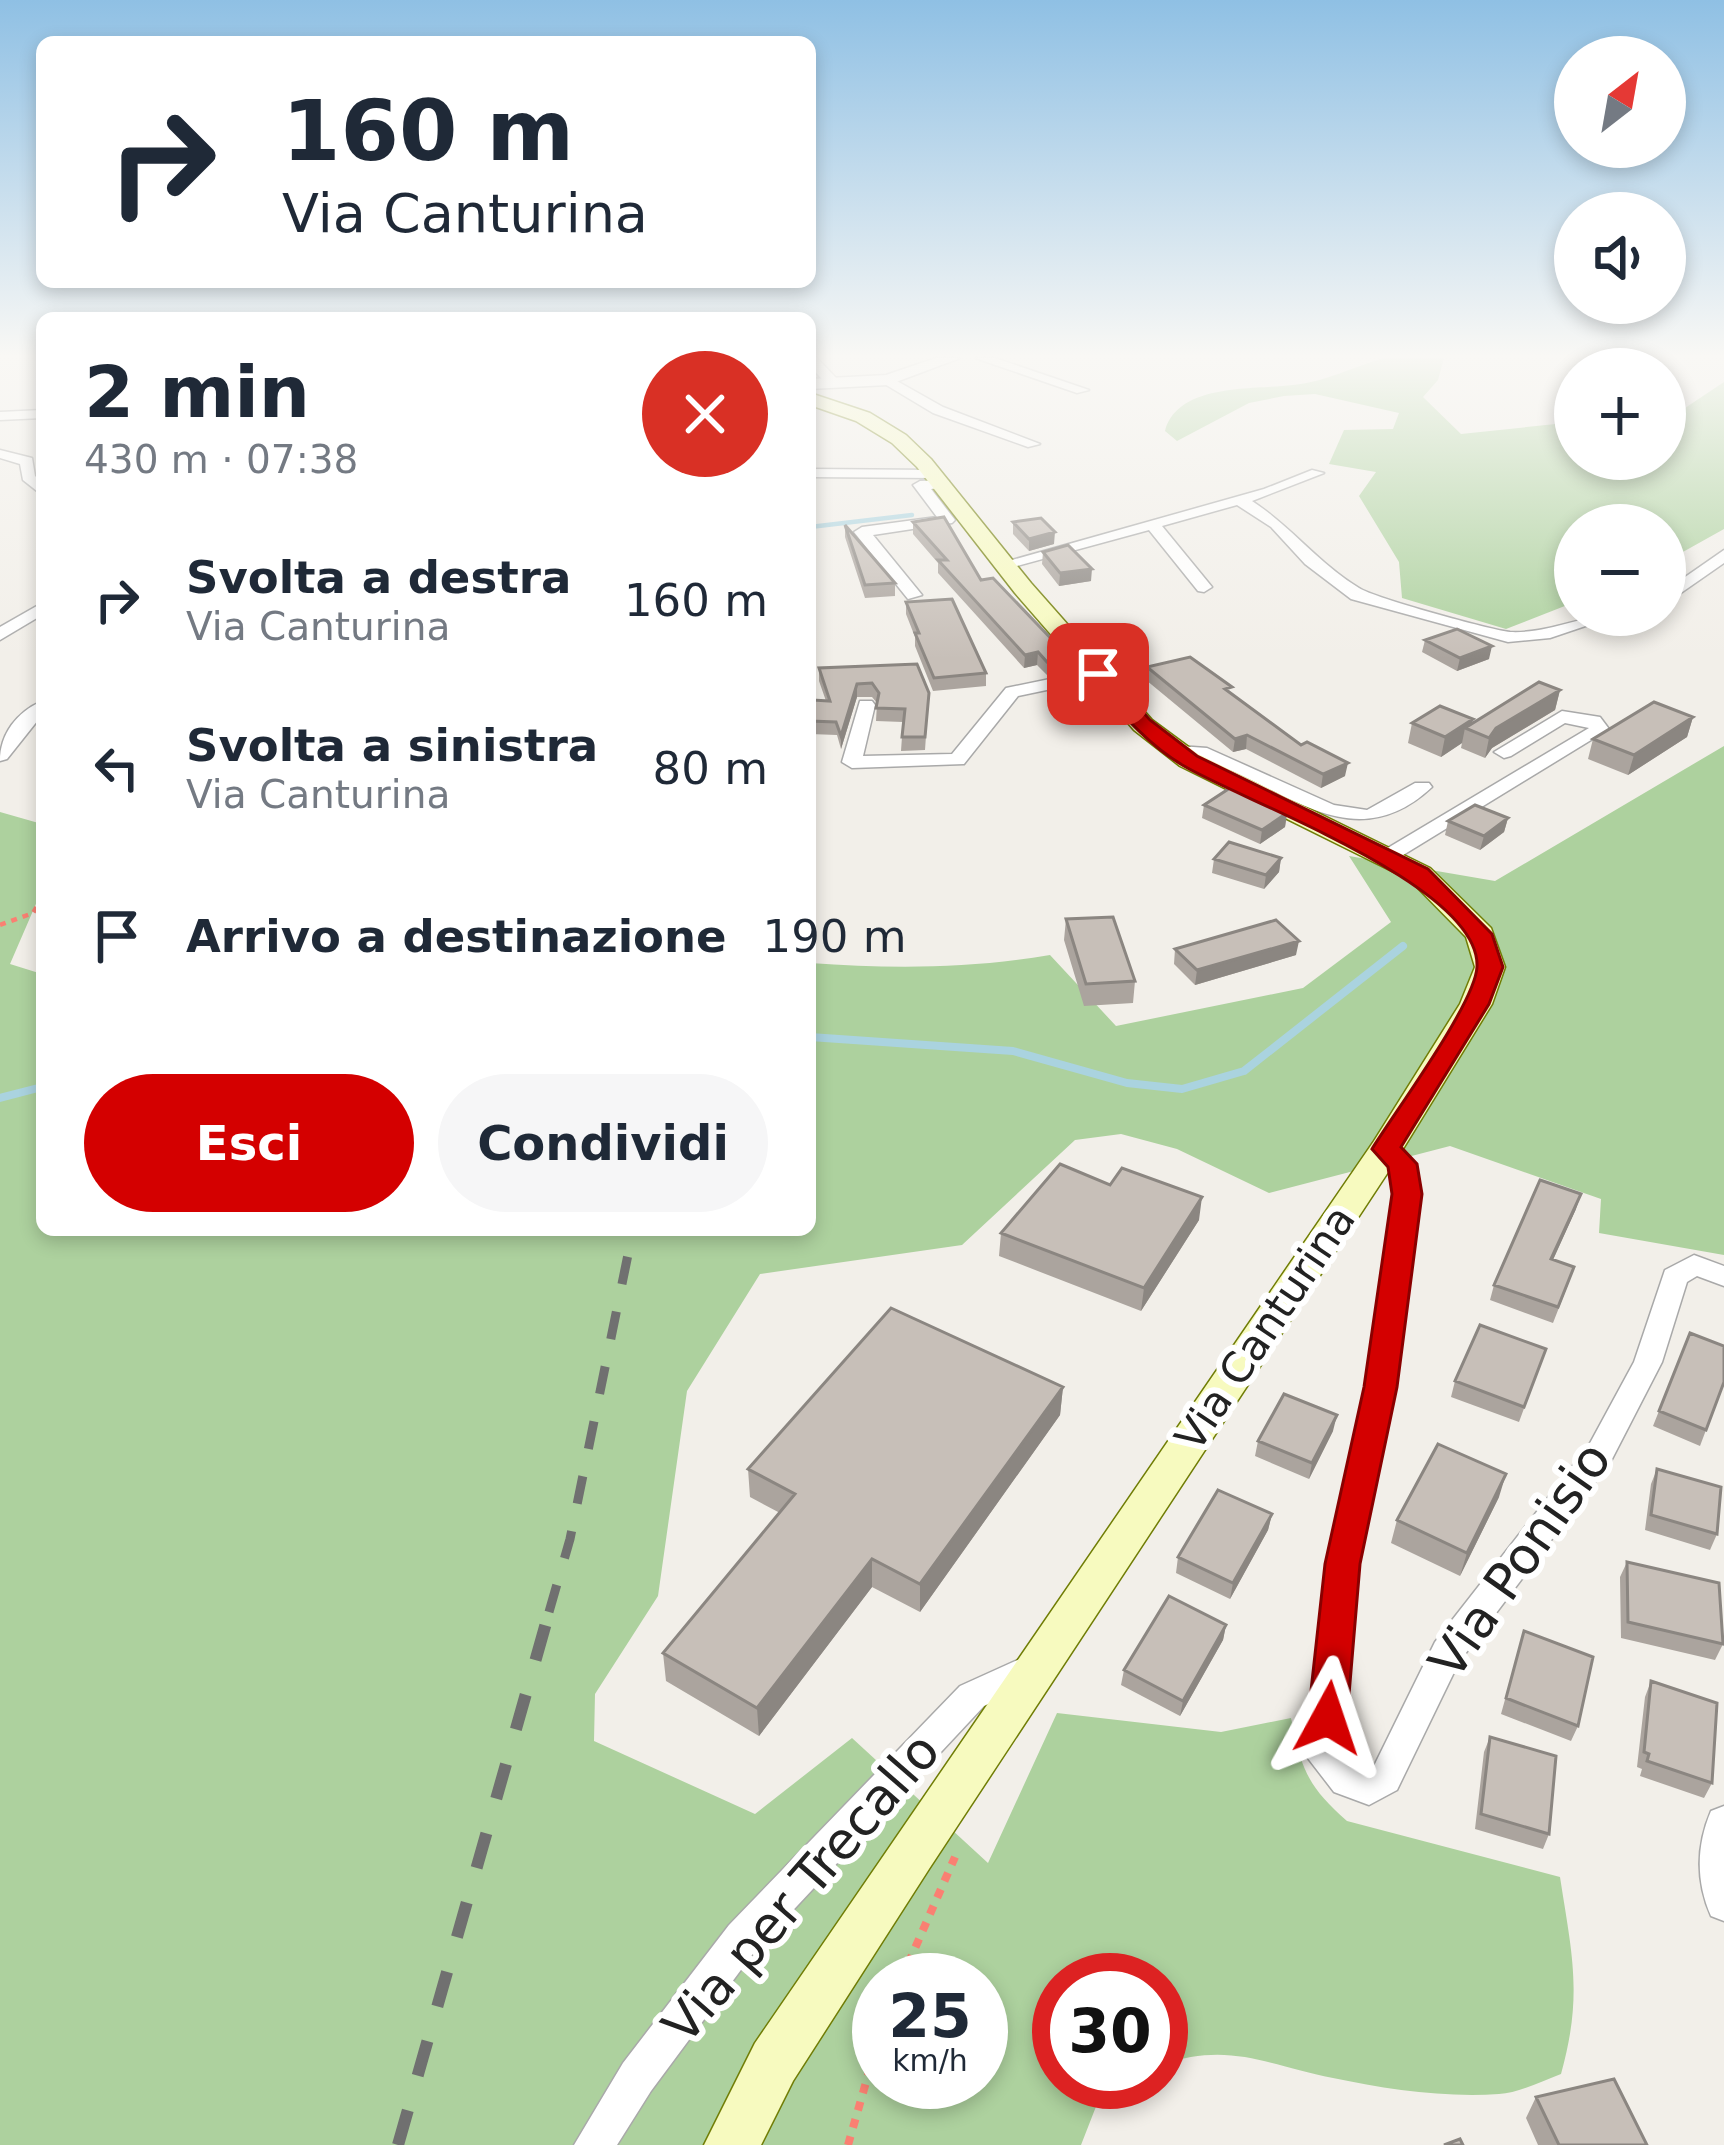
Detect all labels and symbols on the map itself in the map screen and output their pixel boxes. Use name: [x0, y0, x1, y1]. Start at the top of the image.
north arrow: [1554, 36, 1686, 168]
pin: [1047, 623, 1149, 725]
street label: Via Canturina: [1165, 1196, 1365, 1460]
street label: Via Ponisio: [1417, 1431, 1623, 1689]
position arrow: [1265, 1655, 1391, 1781]
street label: Via per Trecallo: [651, 1721, 951, 2055]
speed limit sign: 30: [1032, 1953, 1188, 2109]

